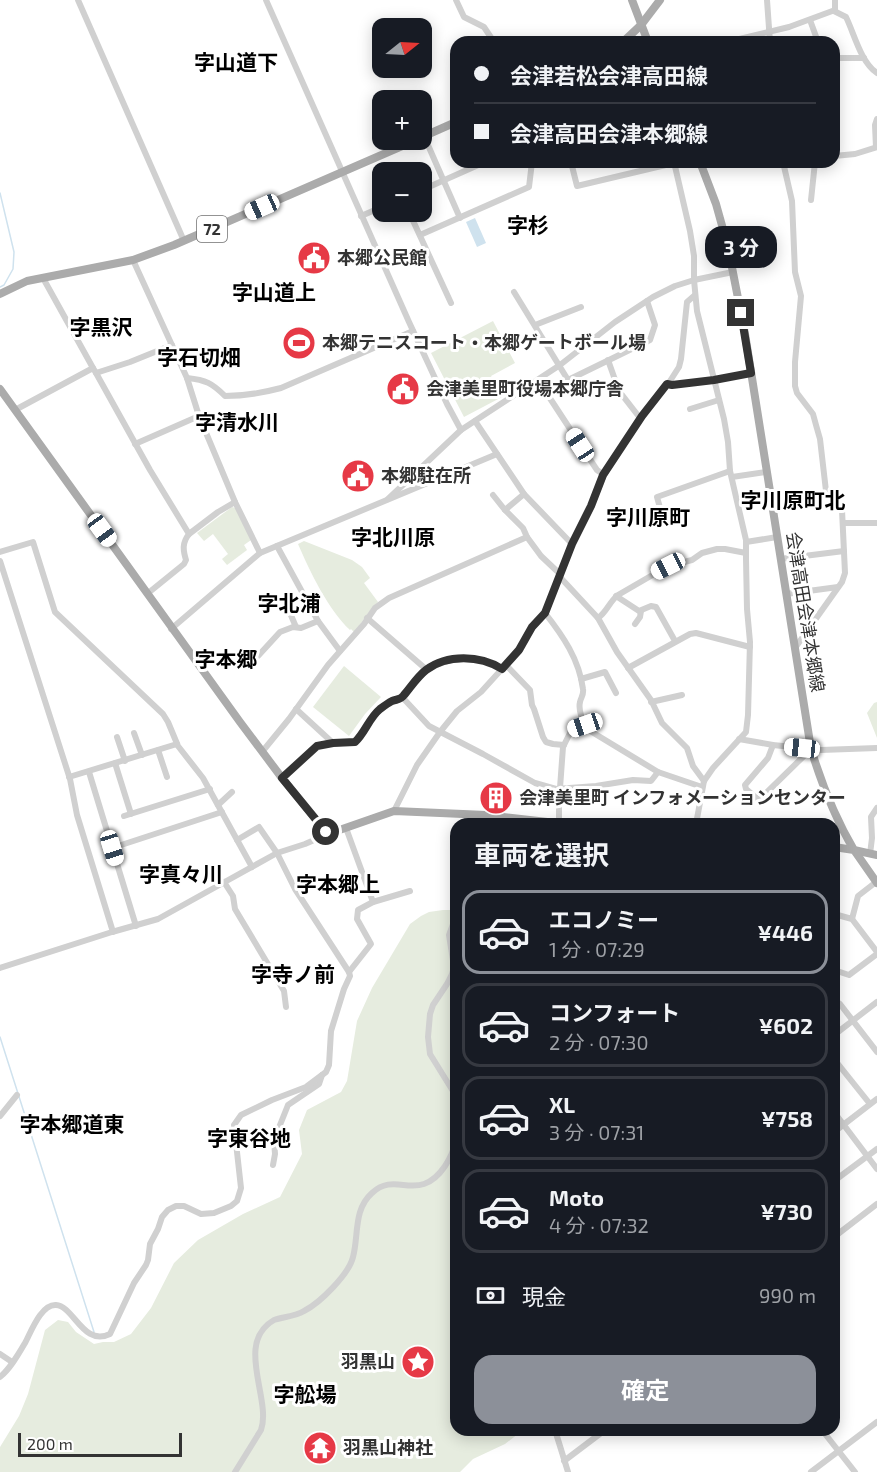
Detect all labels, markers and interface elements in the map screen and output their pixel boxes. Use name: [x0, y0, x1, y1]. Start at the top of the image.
north arrow: [372, 18, 432, 78]
map controls: [372, 18, 432, 222]
district label: 字山道下: [194, 49, 278, 74]
text: 会津若松会津高田線: [510, 62, 708, 88]
button: +: [372, 90, 432, 150]
text: 会津高田会津本郷線: [510, 120, 708, 146]
button: −: [372, 162, 432, 222]
car: [242, 191, 282, 223]
district label: 字杉: [507, 212, 549, 237]
road number: 72: [197, 216, 227, 242]
callout: 3 分: [705, 226, 777, 268]
text: 3 分: [723, 235, 759, 259]
public building icon: 本郷公民館: [296, 240, 332, 276]
place label: 本郷公民館: [337, 246, 427, 268]
district label: 字山道上: [232, 279, 316, 304]
route end: [727, 299, 754, 326]
district label: 字黒沢: [70, 314, 133, 339]
sports icon: 本郷テニスコート・本郷ゲートボール場: [281, 325, 317, 361]
place label: 本郷テニスコート・本郷ゲートボール場: [322, 331, 646, 353]
district label: 字石切畑: [157, 344, 241, 369]
public building icon: 会津美里町役場本郷庁舎: [385, 371, 421, 407]
place label: 会津美里町役場本郷庁舎: [426, 377, 624, 399]
district label: 字清水川: [195, 409, 279, 434]
car: [563, 425, 597, 465]
public building icon: 本郷駐在所: [340, 458, 376, 494]
place label: 本郷駐在所: [381, 464, 471, 486]
district label: 字川原町北: [741, 487, 846, 512]
district label: 字川原町: [606, 504, 690, 529]
car: [84, 510, 120, 550]
district label: 字北川原: [351, 524, 435, 549]
street label: 会津高田会津本郷線: [782, 530, 830, 694]
car: [648, 550, 688, 582]
district label: 字北浦: [258, 590, 321, 615]
district label: 字本郷: [195, 646, 258, 671]
car: [565, 711, 605, 739]
car: [783, 737, 821, 759]
building icon: 会津美里町 インフォメーションセンター: [478, 780, 514, 816]
place label: 会津美里町 インフォメーションセンター: [519, 786, 846, 808]
route start: [312, 818, 339, 845]
car: [98, 828, 126, 868]
text: 車両を選択: [474, 838, 609, 870]
district label: 字真々川: [139, 861, 223, 886]
district label: 字本郷上: [296, 871, 380, 896]
icon: car: [477, 905, 531, 959]
text: エコノミー: [549, 906, 659, 932]
text: ¥446: [757, 919, 813, 945]
text: 1 分 · 07:29: [549, 937, 645, 961]
district label: 字寺ノ前: [251, 961, 335, 986]
icon: car: [477, 998, 531, 1052]
text: コンフォート: [549, 999, 680, 1025]
text: ¥602: [759, 1012, 813, 1038]
text: 2 分 · 07:30: [549, 1030, 649, 1054]
icon: car: [477, 1091, 531, 1145]
text: XL: [549, 1091, 575, 1117]
text: ¥758: [761, 1105, 813, 1131]
district label: 字本郷道東: [20, 1111, 125, 1136]
text: 3 分 · 07:31: [549, 1120, 644, 1144]
district label: 字東谷地: [207, 1125, 291, 1150]
icon: car: [477, 1184, 531, 1238]
text: Moto: [549, 1184, 604, 1210]
text: ¥730: [760, 1198, 813, 1224]
text: 4 分 · 07:32: [549, 1213, 649, 1237]
icon: cash: [474, 1279, 507, 1312]
text: 現金: [522, 1283, 566, 1309]
text: 990 m: [759, 1283, 816, 1307]
place icon: 羽黒山: [400, 1344, 436, 1380]
place label: 羽黒山: [341, 1350, 395, 1372]
button: 確定: [474, 1355, 816, 1424]
district label: 字舩場: [274, 1381, 337, 1406]
scale bar: [18, 1430, 182, 1458]
temple icon: 羽黒山神社: [302, 1430, 338, 1466]
text: 200 m: [27, 1434, 73, 1453]
place label: 羽黒山神社: [343, 1436, 433, 1458]

